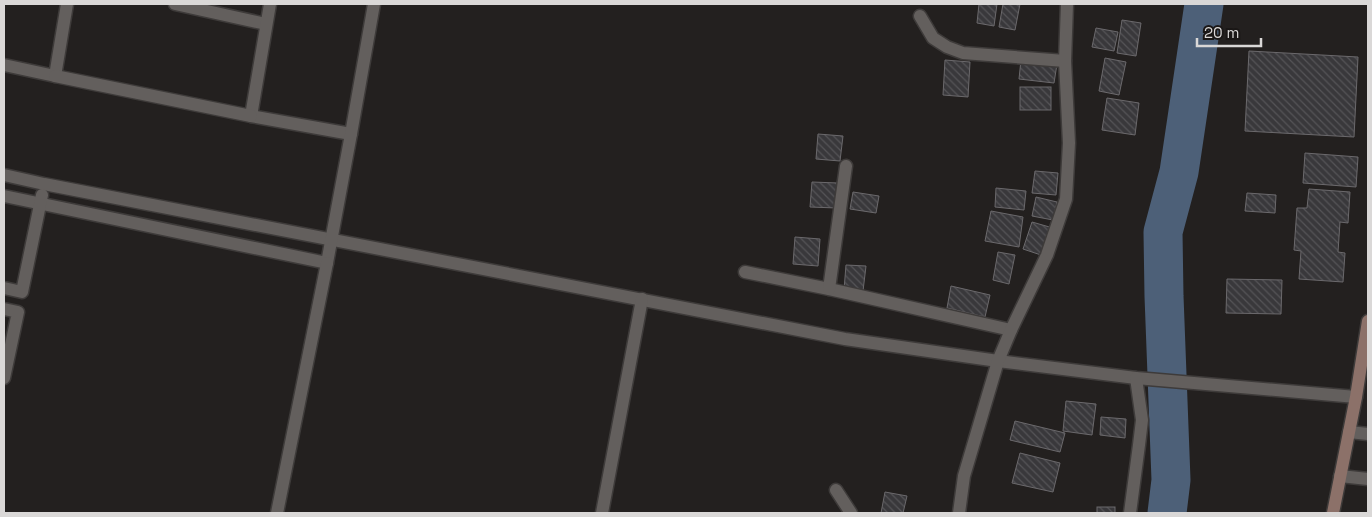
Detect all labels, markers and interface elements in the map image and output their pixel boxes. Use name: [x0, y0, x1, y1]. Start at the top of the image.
scale bar: [1197, 15, 1261, 47]
text: 20 m: [1204, 23, 1239, 42]

